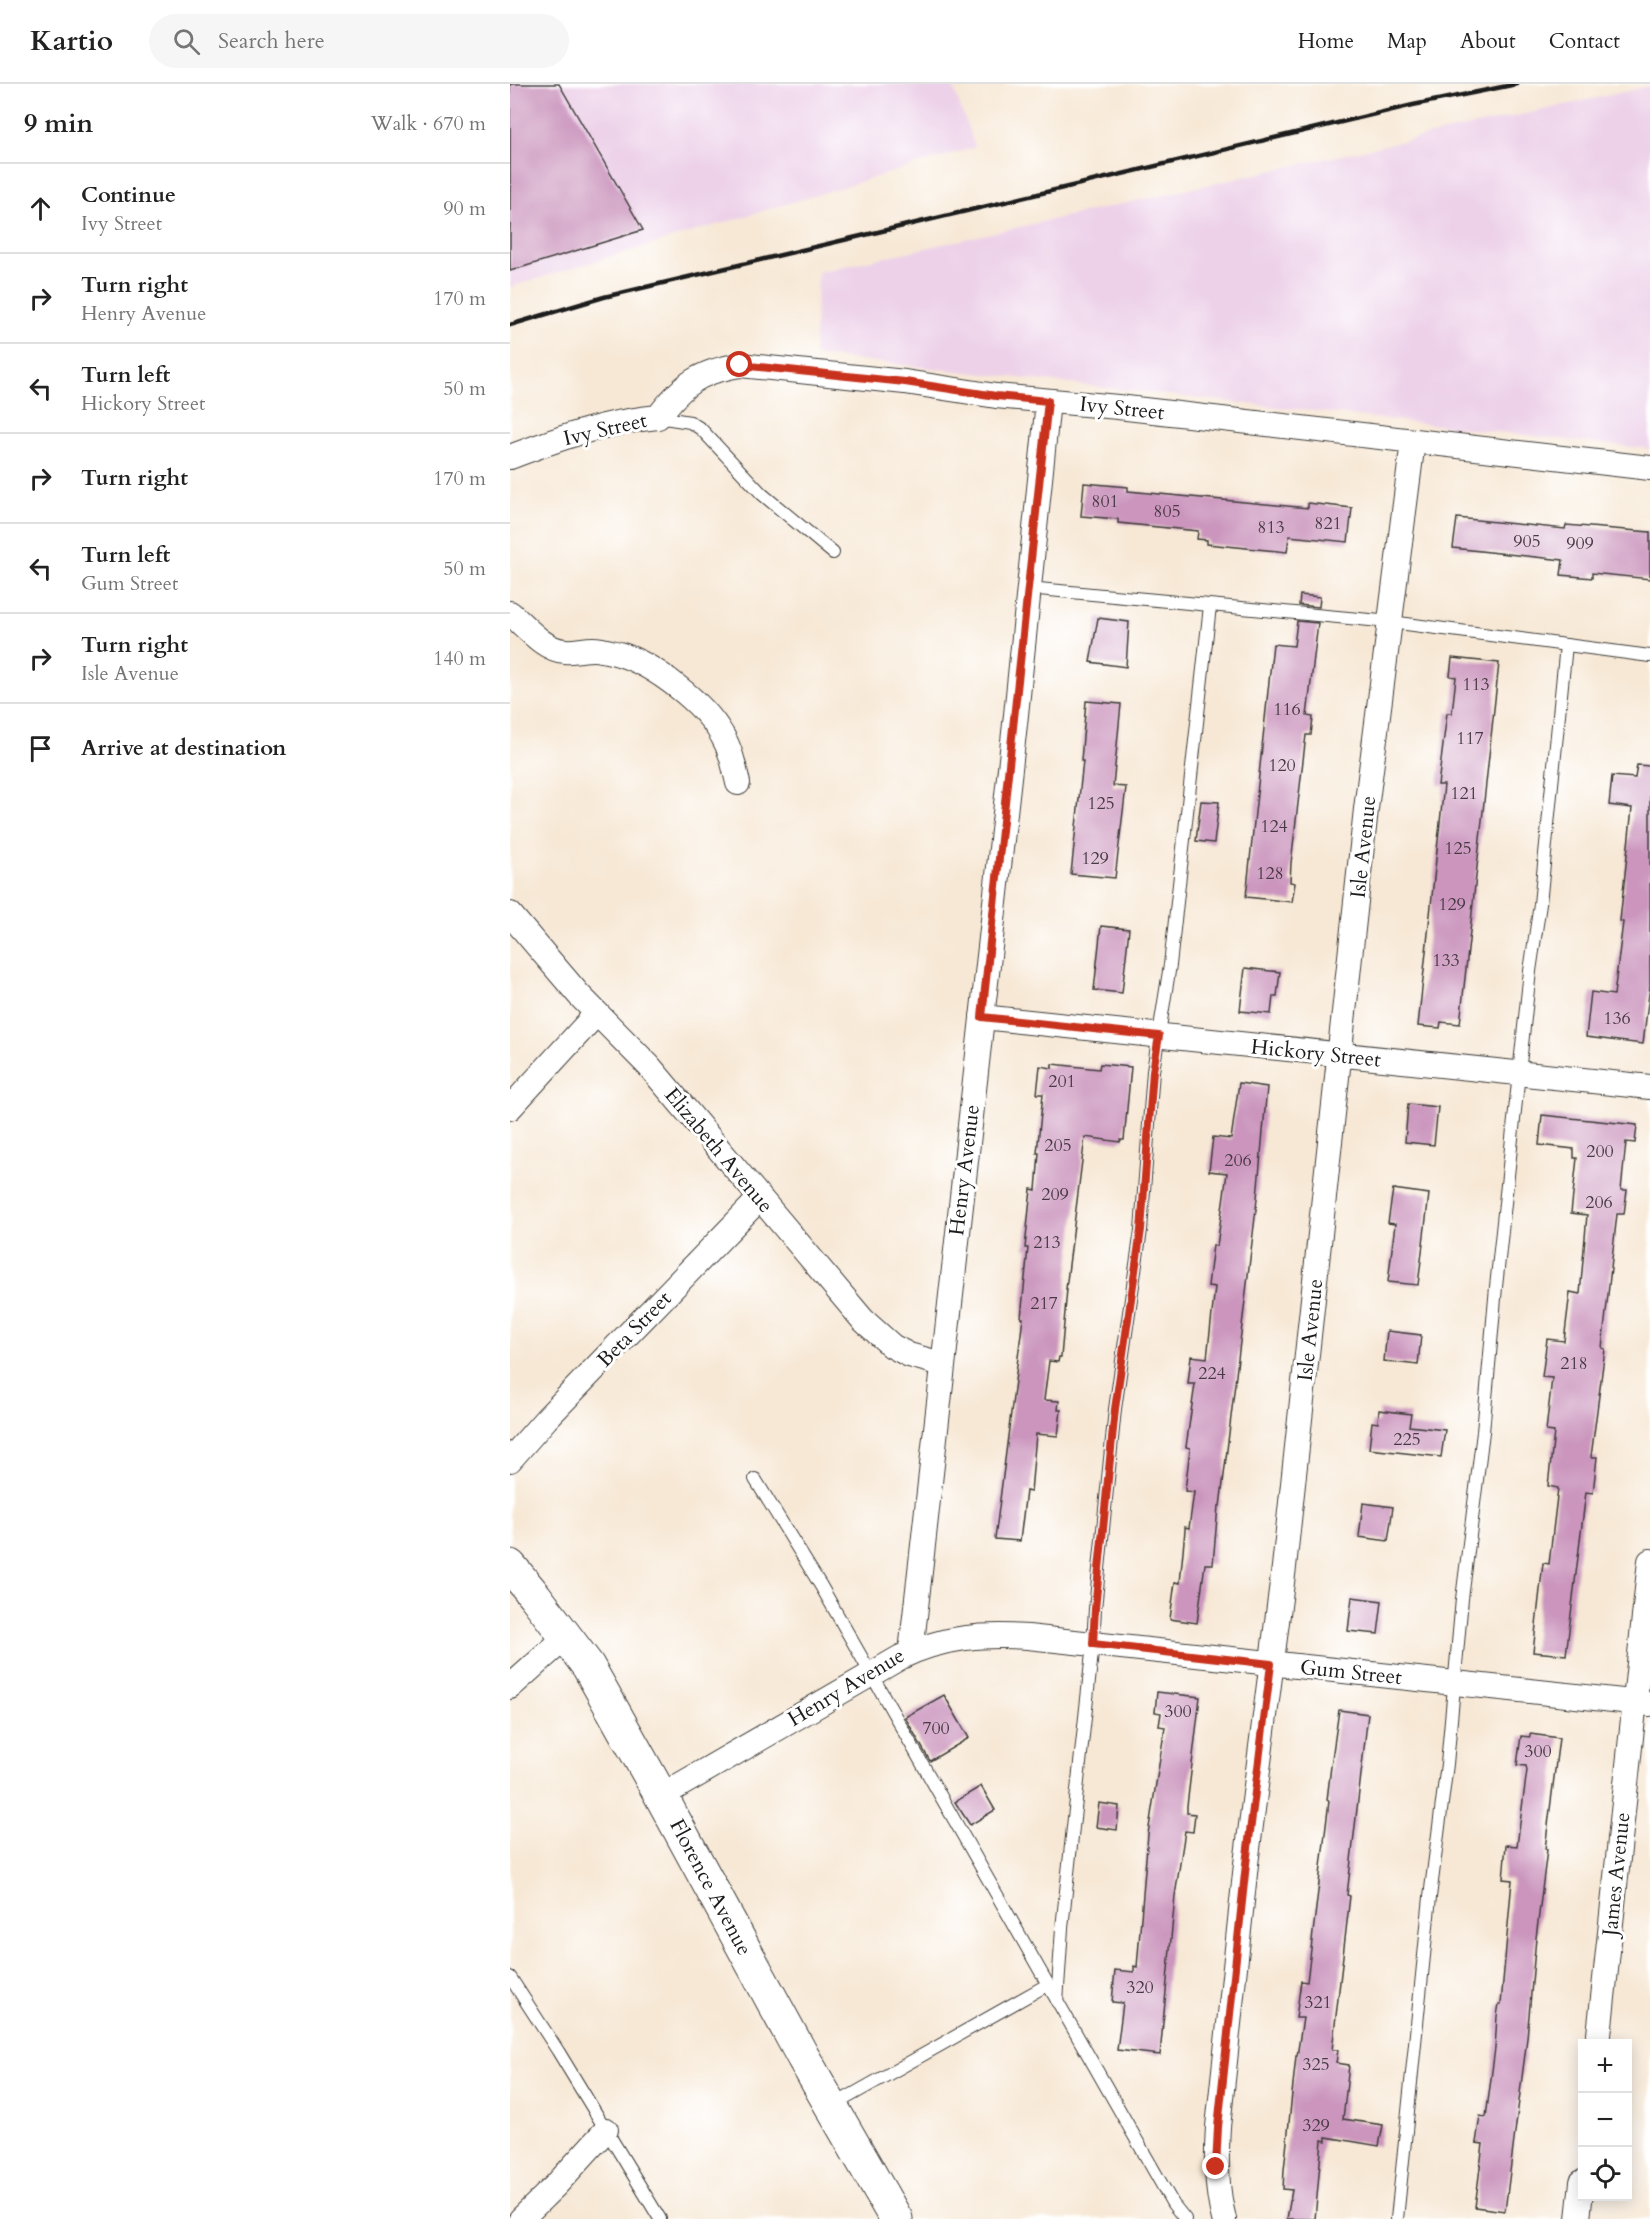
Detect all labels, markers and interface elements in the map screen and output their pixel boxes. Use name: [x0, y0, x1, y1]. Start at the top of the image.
search box: [149, 14, 569, 68]
text: Kartio: [30, 22, 113, 60]
icon: search: [170, 25, 203, 58]
text: Search here: [218, 26, 325, 56]
text: Home: [1298, 27, 1354, 56]
text: Map: [1387, 27, 1427, 56]
text: About: [1460, 27, 1516, 56]
text: Contact: [1549, 27, 1620, 56]
text: 9 min: [24, 106, 93, 141]
text: Walk · 670 m: [371, 110, 486, 137]
text: Continue: [81, 180, 176, 210]
icon: ahead: [24, 192, 57, 225]
text: 90 m: [443, 195, 486, 222]
text: Ivy Street: [81, 210, 162, 237]
text: Turn right: [81, 270, 188, 300]
icon: right: [24, 282, 57, 315]
text: 170 m: [433, 285, 486, 312]
text: Henry Avenue: [81, 300, 206, 327]
route start: [726, 351, 752, 377]
text: Turn left: [81, 360, 170, 390]
icon: left: [24, 372, 57, 405]
text: 50 m: [443, 375, 486, 402]
text: Hickory Street: [81, 390, 205, 417]
street label: Ivy Street: [1078, 390, 1166, 427]
street label: Ivy Street: [560, 406, 650, 453]
icon: right: [24, 462, 57, 495]
text: Turn right: [81, 463, 188, 493]
text: 170 m: [433, 465, 486, 492]
house number: 801: [1091, 489, 1119, 514]
house number: 805: [1153, 499, 1181, 524]
house number: 821: [1314, 511, 1342, 536]
house number: 813: [1257, 515, 1285, 540]
house number: 905: [1513, 529, 1541, 554]
house number: 909: [1566, 531, 1594, 556]
text: Turn left: [81, 540, 170, 570]
icon: left: [24, 552, 57, 585]
text: 50 m: [443, 555, 486, 582]
text: Gum Street: [81, 570, 178, 597]
text: Turn right: [81, 630, 188, 660]
icon: right: [24, 642, 57, 675]
text: 140 m: [433, 645, 486, 672]
text: Isle Avenue: [81, 660, 179, 687]
house number: 113: [1462, 672, 1490, 697]
house number: 116: [1273, 697, 1301, 722]
house number: 117: [1456, 726, 1484, 751]
icon: arrive: [24, 732, 57, 765]
text: Arrive at destination: [81, 733, 286, 763]
house number: 120: [1268, 753, 1296, 778]
house number: 121: [1450, 781, 1478, 806]
house number: 125: [1087, 791, 1115, 816]
street label: Isle Avenue: [1344, 794, 1383, 900]
house number: 124: [1260, 814, 1288, 839]
house number: 125: [1444, 836, 1472, 861]
house number: 129: [1081, 846, 1109, 871]
house number: 128: [1256, 861, 1284, 886]
house number: 129: [1438, 892, 1466, 917]
house number: 133: [1432, 948, 1460, 973]
house number: 136: [1603, 1006, 1631, 1031]
street label: Hickory Street: [1250, 1032, 1383, 1075]
house number: 201: [1048, 1069, 1076, 1094]
street label: Elizabeth Avenue: [658, 1081, 780, 1219]
street label: Henry Avenue: [942, 1103, 987, 1237]
house number: 205: [1044, 1133, 1072, 1158]
house number: 200: [1586, 1139, 1614, 1164]
house number: 206: [1224, 1148, 1252, 1173]
house number: 209: [1041, 1182, 1069, 1207]
house number: 206: [1585, 1190, 1613, 1215]
house number: 213: [1033, 1230, 1061, 1255]
street label: Isle Avenue: [1291, 1277, 1330, 1383]
street label: Beta Street: [591, 1285, 678, 1374]
house number: 217: [1030, 1291, 1058, 1316]
house number: 218: [1560, 1351, 1588, 1376]
house number: 224: [1198, 1361, 1226, 1386]
house number: 225: [1393, 1427, 1421, 1452]
street label: Henry Avenue: [782, 1641, 910, 1734]
street label: Gum Street: [1299, 1653, 1404, 1692]
house number: 300: [1164, 1699, 1192, 1724]
house number: 700: [922, 1716, 950, 1741]
house number: 300: [1524, 1739, 1552, 1764]
street label: James Avenue: [1595, 1811, 1637, 1940]
street label: Florence Avenue: [662, 1814, 759, 1961]
house number: 320: [1126, 1975, 1154, 2000]
house number: 321: [1304, 1990, 1332, 2015]
map controls: [1578, 2039, 1632, 2201]
button: +: [1578, 2039, 1632, 2093]
house number: 325: [1302, 2052, 1330, 2077]
button: −: [1578, 2093, 1632, 2147]
house number: 329: [1302, 2113, 1330, 2138]
button: locate: [1578, 2147, 1632, 2201]
route end: [1202, 2153, 1228, 2179]

